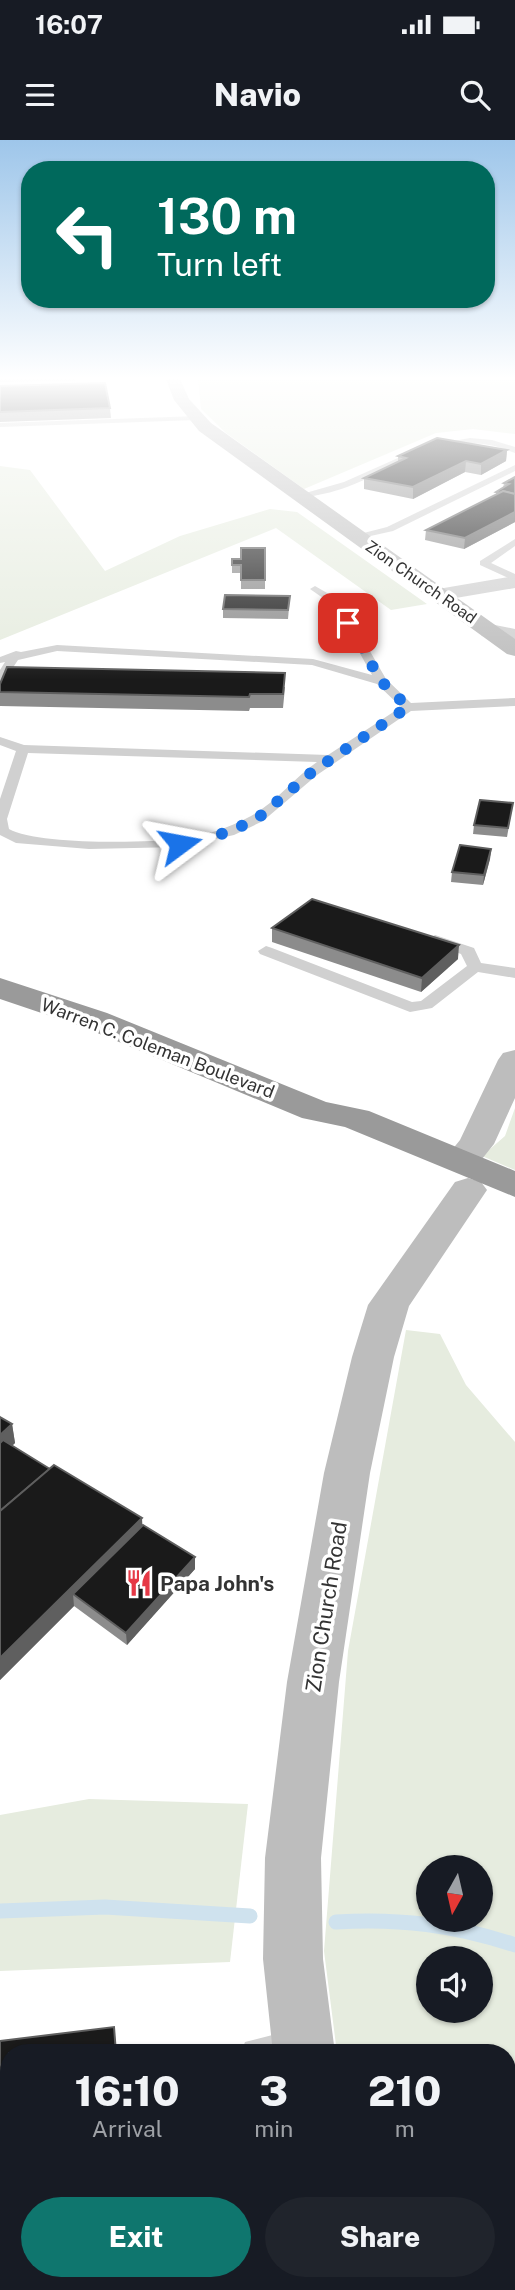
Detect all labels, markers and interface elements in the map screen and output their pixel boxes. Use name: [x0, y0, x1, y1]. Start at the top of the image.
text: 16:07: [35, 9, 103, 40]
icon: menu: [21, 76, 59, 114]
text: Navio: [214, 76, 301, 113]
icon: search: [456, 76, 494, 114]
text: 130 m: [157, 187, 297, 245]
icon: left: [42, 189, 133, 280]
text: Turn left: [157, 246, 282, 283]
street label: Zion Church Road: [362, 537, 480, 627]
pin: [318, 593, 378, 653]
icon: arrive: [329, 604, 367, 642]
position arrow: [143, 807, 217, 881]
street label: Warren C. Coleman Boulevard: [38, 994, 278, 1102]
street label: Zion Church Road: [300, 1520, 352, 1694]
restaurant icon: Papa John's: [124, 1568, 154, 1598]
place label: Papa John's: [160, 1571, 274, 1596]
north arrow: [416, 1855, 494, 1932]
map controls: [416, 1855, 493, 2023]
button: sound: [416, 1946, 493, 2023]
text: 16:10: [75, 2066, 180, 2115]
text: 3: [260, 2066, 288, 2115]
text: 210: [368, 2066, 441, 2115]
text: Arrival: [92, 2115, 163, 2142]
text: min: [254, 2115, 293, 2142]
text: m: [395, 2115, 415, 2142]
button: Exit: [21, 2197, 251, 2277]
button: Share: [265, 2197, 495, 2277]

